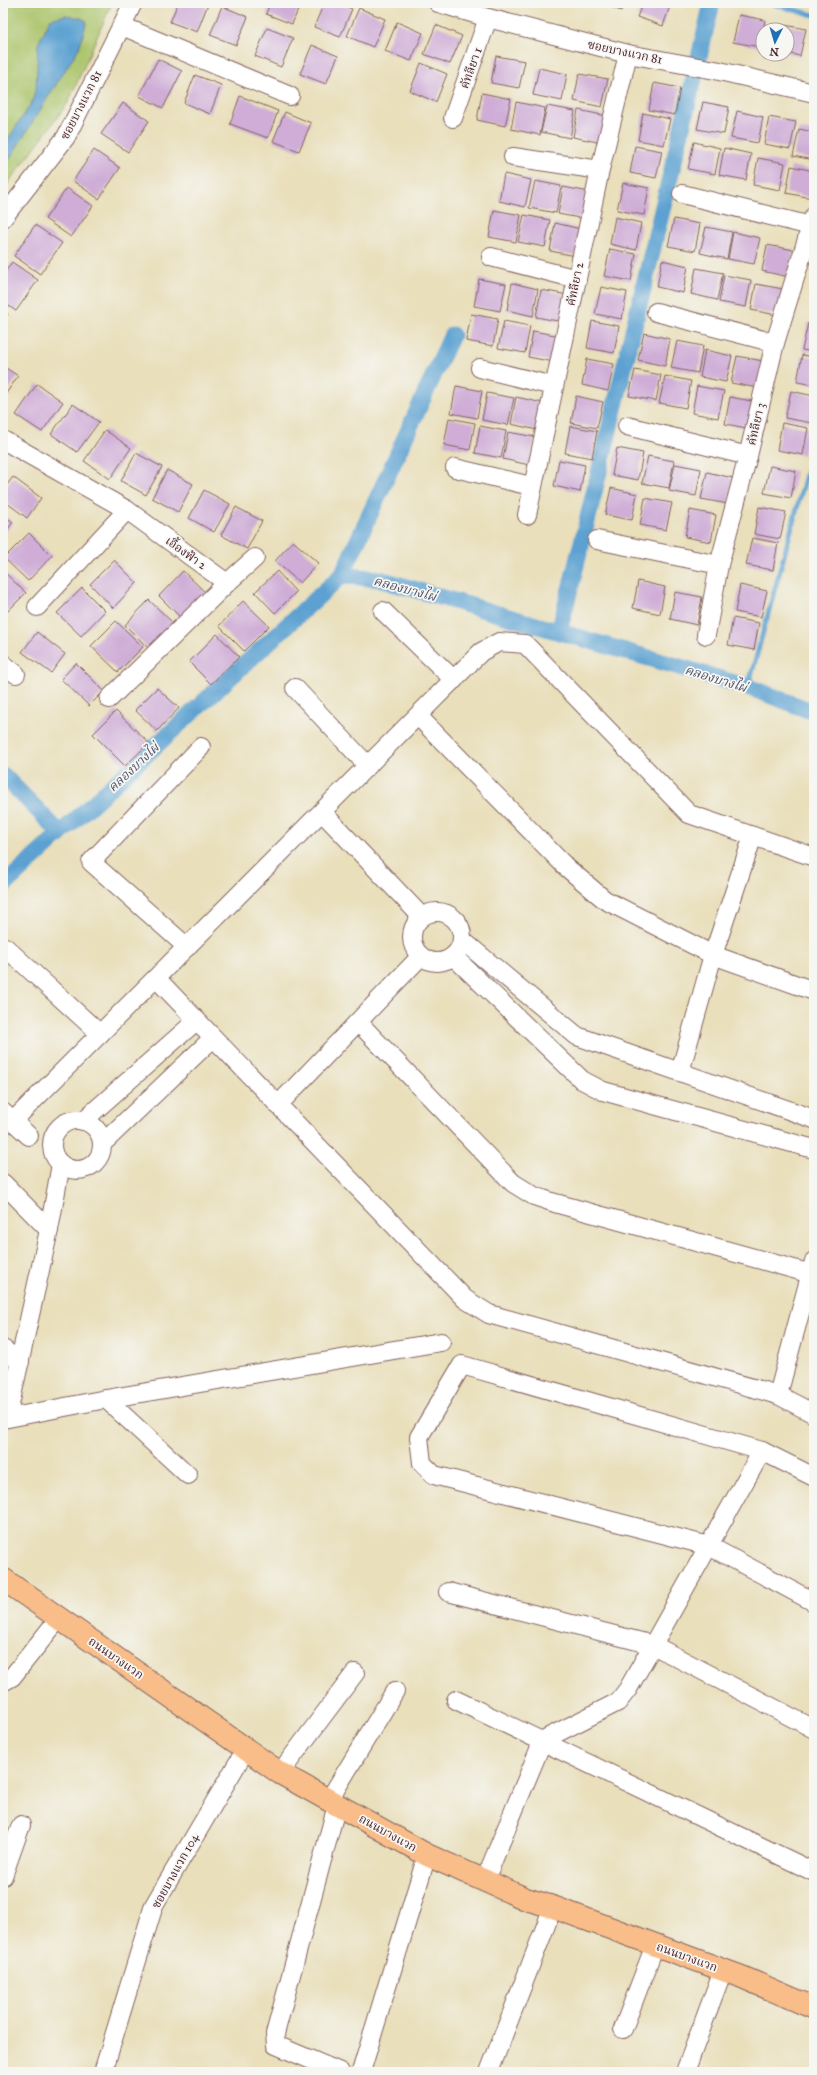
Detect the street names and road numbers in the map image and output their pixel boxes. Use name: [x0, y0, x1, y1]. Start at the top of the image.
street label: ซอยบางแวก 81: [586, 37, 664, 67]
street label: คัทลียา 1: [457, 45, 485, 91]
street label: ซอยบางแวก 81: [58, 68, 105, 142]
street label: คัทลียา 2: [564, 261, 586, 307]
street label: คัทลียา 3: [744, 401, 768, 447]
street label: เอื้องฟ้า 2: [163, 532, 210, 573]
street label: ถนนบางแวก: [86, 1634, 146, 1682]
street label: ถนนบางแวก: [357, 1811, 419, 1855]
street label: ซอยบางแวก 104: [149, 1831, 201, 1911]
street label: ถนนบางแวก: [655, 1939, 719, 1975]

